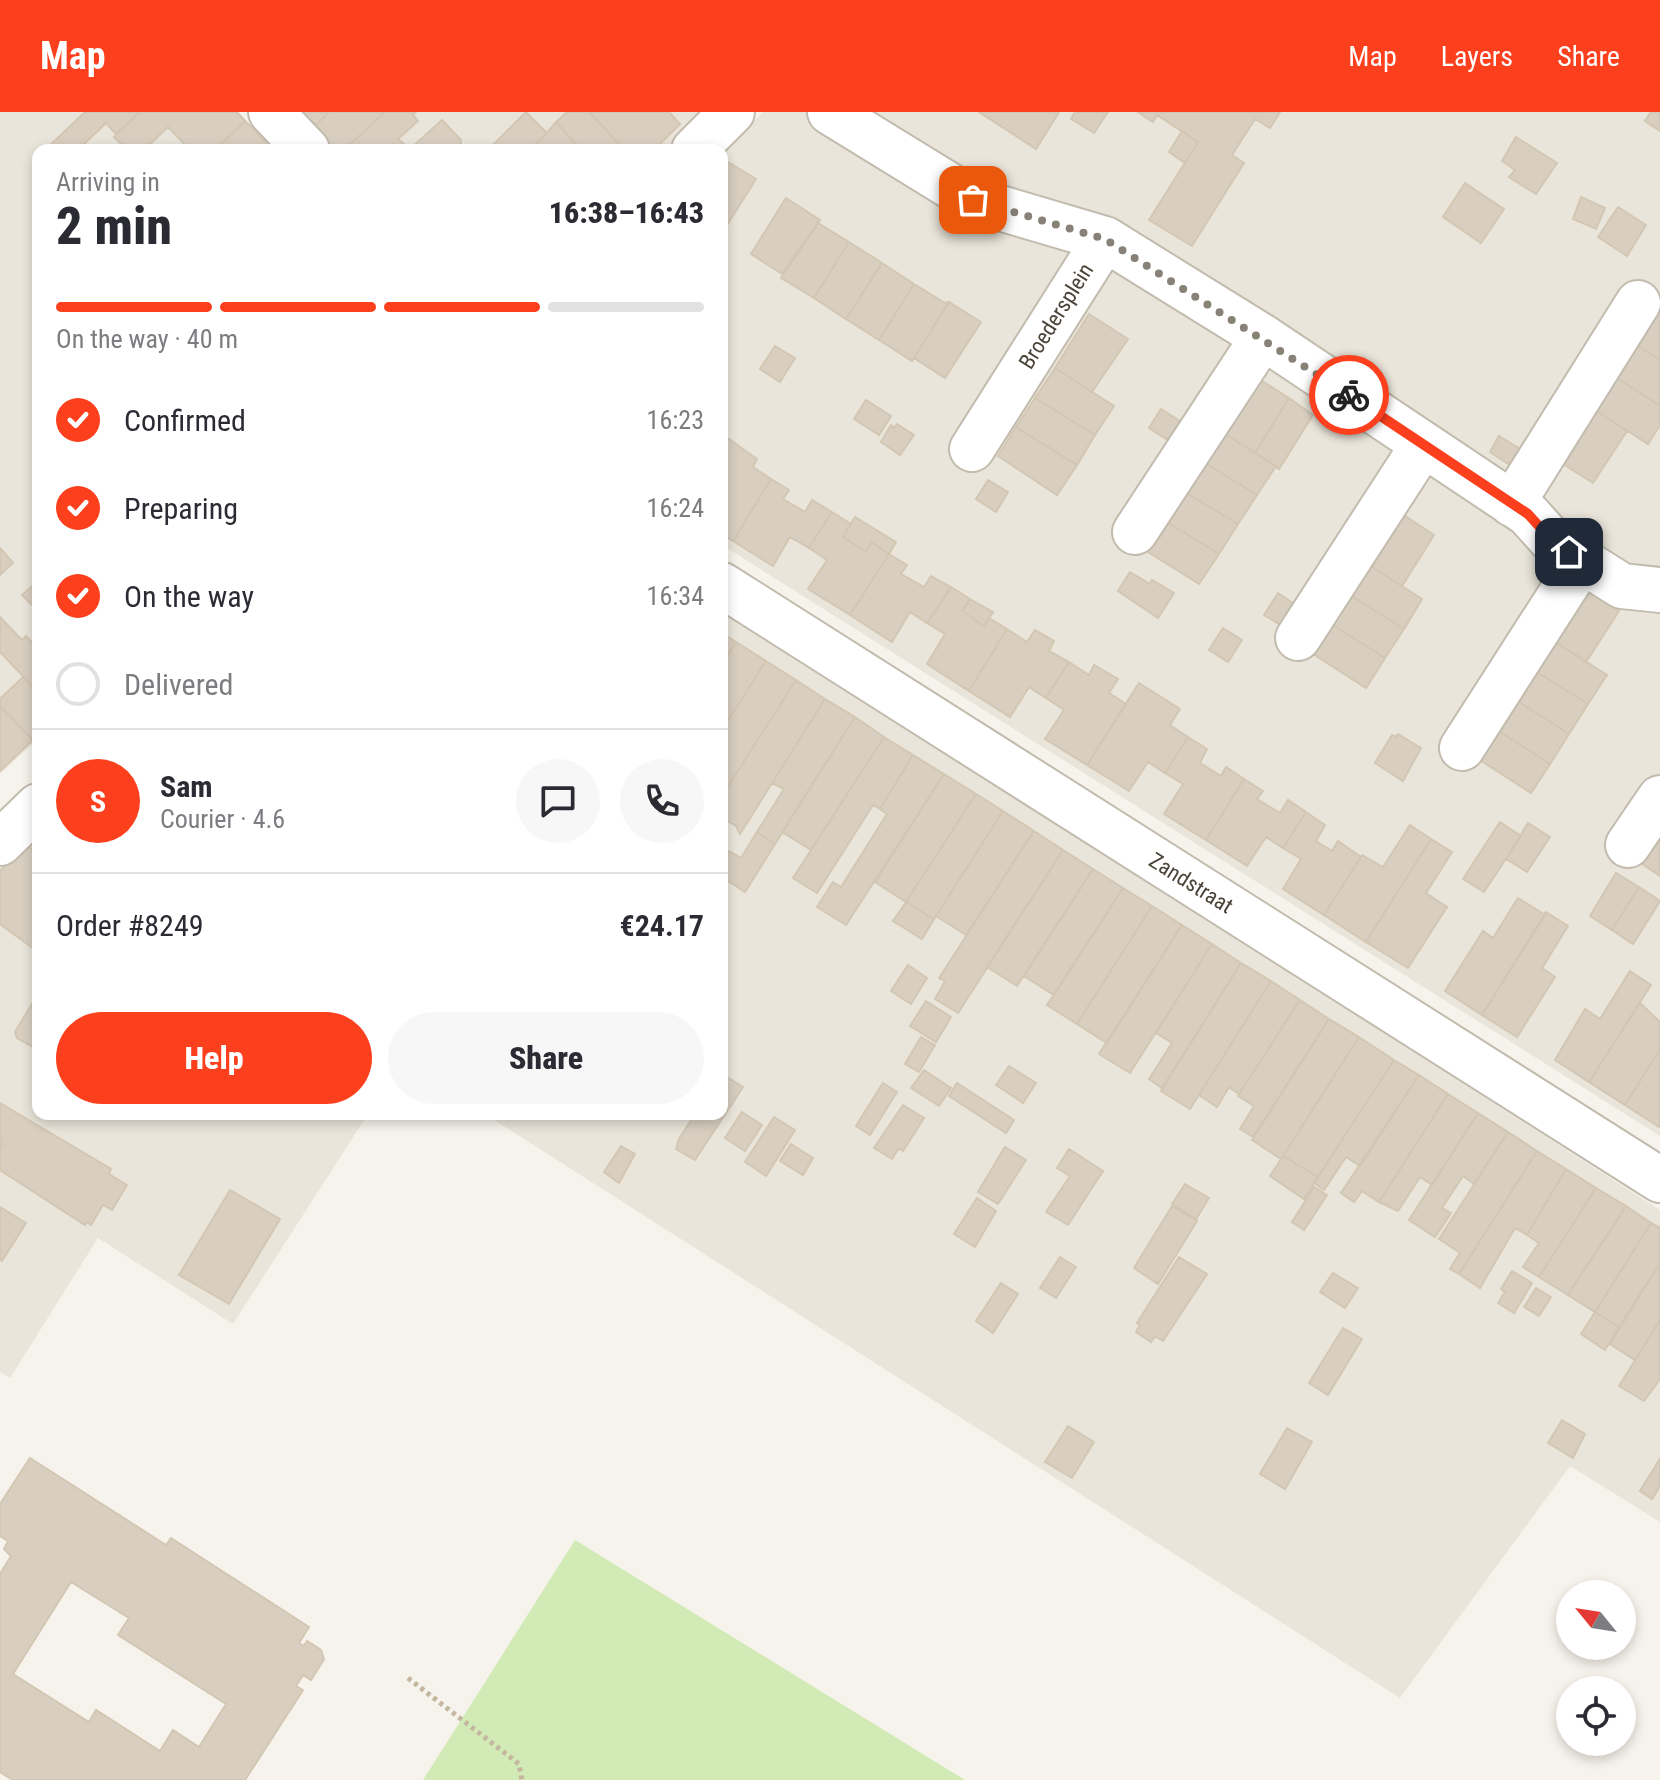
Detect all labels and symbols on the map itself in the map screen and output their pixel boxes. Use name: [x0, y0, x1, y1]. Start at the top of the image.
pin: [939, 166, 1007, 234]
street label: Broedersplein: [1014, 259, 1098, 373]
courier: [1309, 355, 1389, 435]
pin: [1535, 518, 1603, 586]
street label: Zandstraat: [1145, 847, 1237, 919]
north arrow: [1556, 1580, 1636, 1660]

